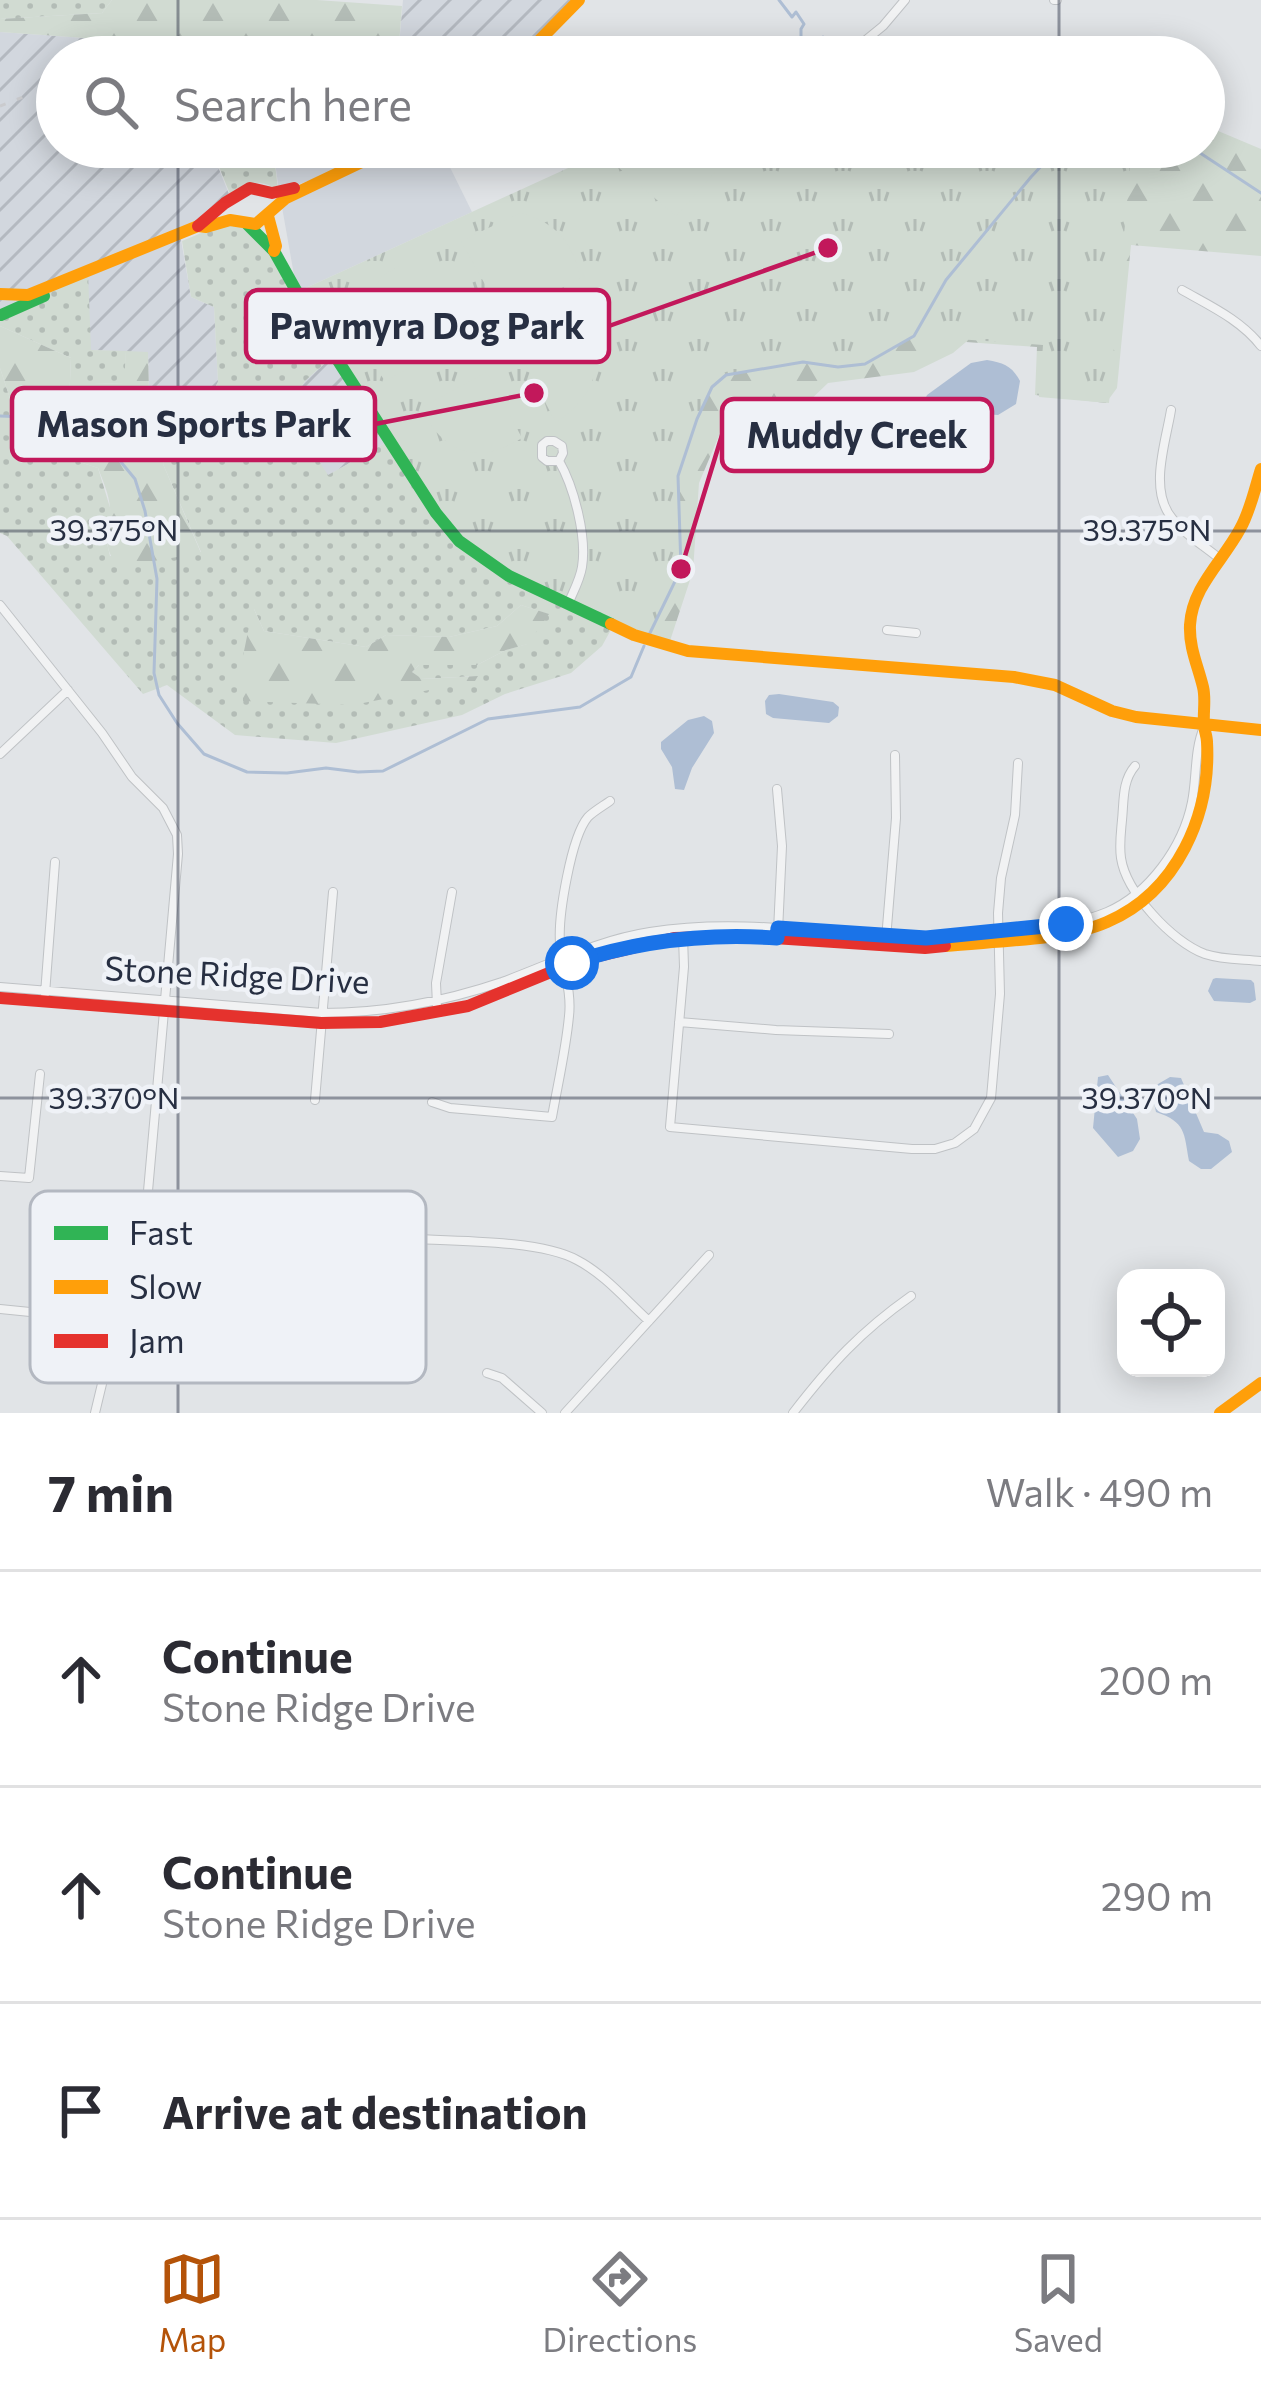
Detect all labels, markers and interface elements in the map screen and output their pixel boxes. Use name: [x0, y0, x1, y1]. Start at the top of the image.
search box: [36, 36, 1225, 168]
icon: search: [78, 69, 144, 135]
text: Search here: [174, 75, 412, 130]
callout: Pawmyra Dog Park: [246, 290, 609, 362]
text: Pawmyra Dog Park: [269, 302, 585, 346]
callout: Mason Sports Park: [12, 388, 375, 460]
callout: Muddy Creek: [722, 399, 992, 471]
text: Mason Sports Park: [36, 400, 352, 444]
text: Muddy Creek: [746, 411, 968, 455]
text: 39.375°N: [50, 510, 178, 547]
text: 39.375°N: [1083, 510, 1211, 547]
route end: [1039, 897, 1093, 951]
route start: [545, 936, 599, 990]
street label: Stone Ridge Drive: [104, 946, 371, 1001]
text: 39.370°N: [49, 1078, 179, 1115]
text: 39.370°N: [1082, 1078, 1212, 1115]
legend: [30, 1191, 426, 1383]
text: Fast: [129, 1211, 193, 1252]
text: Slow: [129, 1265, 202, 1306]
map controls: [1117, 1269, 1225, 1377]
button: locate: [1117, 1269, 1225, 1377]
text: Jam: [129, 1319, 185, 1360]
text: 7 min: [48, 1460, 174, 1523]
text: Walk · 490 m: [986, 1467, 1213, 1515]
text: Continue: [162, 1627, 353, 1682]
icon: ahead: [48, 1646, 114, 1712]
text: 200 m: [1099, 1655, 1213, 1703]
text: Stone Ridge Drive: [162, 1682, 476, 1730]
text: Continue: [162, 1843, 353, 1898]
icon: ahead: [48, 1862, 114, 1928]
text: 290 m: [1101, 1871, 1213, 1919]
text: Stone Ridge Drive: [162, 1898, 476, 1946]
icon: arrive: [48, 2078, 114, 2144]
text: Arrive at destination: [162, 2083, 588, 2138]
tab: Map: [158, 2246, 226, 2359]
tab: Directions: [543, 2246, 697, 2359]
tab: Saved: [1014, 2246, 1103, 2359]

